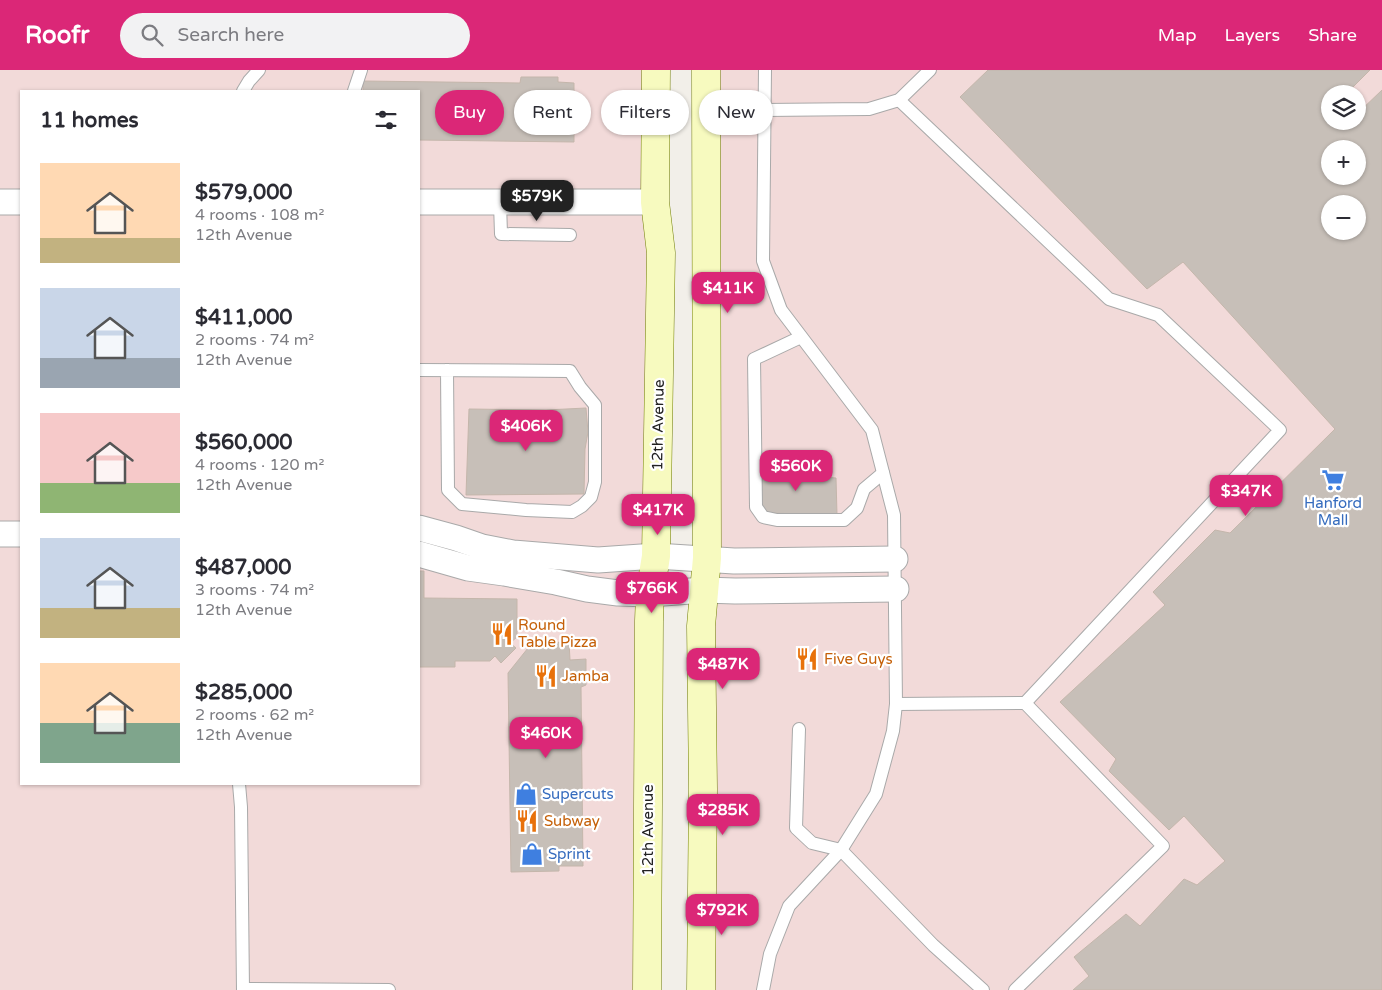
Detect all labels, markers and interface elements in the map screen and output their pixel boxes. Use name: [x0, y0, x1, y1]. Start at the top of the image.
search box: [120, 13, 470, 58]
text: Roofr: [25, 21, 90, 50]
icon: search: [138, 21, 166, 49]
text: Search here: [178, 24, 284, 46]
text: Map: [1158, 24, 1197, 46]
text: Layers: [1225, 24, 1280, 46]
text: Share: [1308, 24, 1357, 46]
map controls: [1321, 85, 1366, 240]
button: layers: [1321, 85, 1366, 130]
chip: Buy: [435, 90, 504, 135]
chip: Rent: [514, 90, 591, 135]
chip: Filters: [601, 90, 689, 135]
chip: New: [699, 90, 773, 135]
icon: filters: [372, 106, 400, 134]
text: 11 homes: [40, 108, 139, 133]
button: +: [1321, 140, 1366, 185]
text: $579,000: [195, 180, 293, 205]
pin: $579K: [502, 180, 572, 222]
icon: home: [80, 183, 140, 243]
text: $579K: [512, 186, 562, 206]
button: −: [1321, 195, 1366, 240]
text: 4 rooms · 108 m²: [195, 205, 324, 225]
text: 12th Avenue: [195, 225, 292, 245]
pin: $411K: [693, 272, 763, 314]
text: $411K: [703, 278, 753, 298]
text: $411,000: [195, 305, 293, 330]
icon: home: [80, 308, 140, 368]
text: 2 rooms · 74 m²: [195, 330, 314, 350]
text: 12th Avenue: [195, 350, 292, 370]
street label: 12th Avenue: [648, 379, 668, 471]
pin: $406K: [491, 410, 561, 452]
text: $406K: [501, 416, 551, 436]
text: $560,000: [195, 430, 293, 455]
icon: home: [80, 433, 140, 493]
pin: $560K: [761, 450, 831, 492]
text: 4 rooms · 120 m²: [195, 455, 324, 475]
text: $560K: [771, 456, 821, 476]
supermarket icon: Hanford Mall: [1320, 467, 1346, 493]
pin: $347K: [1211, 474, 1281, 517]
text: 12th Avenue: [195, 475, 292, 495]
text: $347K: [1221, 481, 1271, 501]
pin: $417K: [623, 494, 693, 536]
place label: Hanford Mall: [1304, 494, 1362, 529]
text: $417K: [633, 500, 683, 520]
text: $487,000: [195, 555, 291, 580]
icon: home: [80, 558, 140, 618]
pin: $766K: [617, 572, 687, 614]
text: $766K: [627, 578, 677, 598]
text: 3 rooms · 74 m²: [195, 580, 314, 600]
text: 12th Avenue: [195, 600, 292, 620]
place label: Round Table Pizza: [518, 616, 597, 651]
restaurant icon: Round Table Pizza: [489, 621, 515, 647]
restaurant icon: Five Guys: [794, 646, 820, 672]
pin: $487K: [688, 648, 758, 690]
place label: Five Guys: [824, 650, 893, 668]
text: $487K: [698, 654, 748, 674]
restaurant icon: Jamba: [533, 663, 559, 689]
place label: Jamba: [562, 667, 609, 685]
text: $285,000: [195, 680, 292, 705]
icon: home: [80, 683, 140, 743]
text: 2 rooms · 62 m²: [195, 705, 314, 725]
pin: $460K: [511, 716, 581, 759]
text: $460K: [521, 723, 571, 743]
text: 12th Avenue: [195, 725, 292, 745]
shop icon: Supercuts: [513, 781, 539, 807]
street label: 12th Avenue: [639, 784, 657, 876]
place label: Supercuts: [542, 785, 614, 803]
pin: $285K: [688, 794, 758, 836]
text: $285K: [698, 800, 748, 820]
restaurant icon: Subway: [514, 808, 540, 834]
place label: Subway: [544, 812, 600, 830]
shop icon: Sprint: [519, 841, 545, 867]
place label: Sprint: [548, 845, 591, 863]
pin: $792K: [687, 894, 757, 936]
text: $792K: [697, 900, 747, 920]

